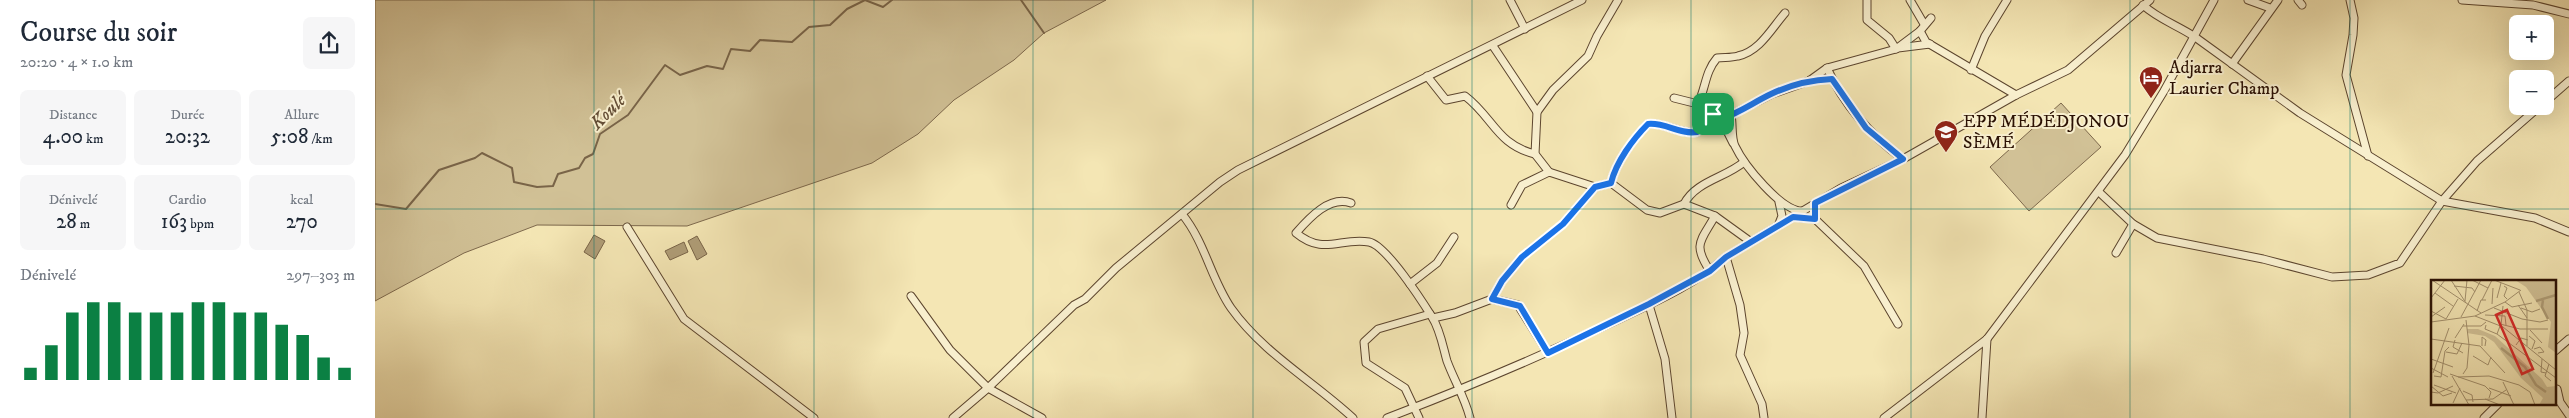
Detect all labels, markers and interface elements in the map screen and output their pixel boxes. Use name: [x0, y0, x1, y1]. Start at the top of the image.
text: Course du soir: [20, 15, 177, 50]
map controls: [2509, 15, 2554, 115]
button: +: [2509, 15, 2554, 60]
button: share: [303, 17, 355, 69]
text: 20:20 · 4 × 1.0 km: [20, 52, 133, 72]
place label: Adjarra Laurier Champ: [2169, 57, 2279, 100]
hotel icon: Adjarra Laurier Champ: [2138, 65, 2164, 99]
button: −: [2509, 70, 2554, 115]
water label: Koulé: [585, 87, 633, 135]
pin: [1692, 93, 1734, 135]
icon: arrive: [1699, 100, 1727, 128]
text: Distance: [49, 106, 97, 124]
text: Durée: [170, 106, 204, 124]
text: Allure: [284, 106, 319, 124]
place label: EPP MÉDÉDJONOU SÈMÉ: [1963, 111, 2130, 154]
school or university icon: EPP MÉDÉDJONOU SÈMÉ: [1933, 119, 1959, 153]
text: 4.00: [43, 124, 83, 150]
text: 20:32: [165, 124, 210, 150]
text: 5:08: [271, 124, 309, 150]
text: km: [83, 130, 103, 148]
text: /km: [309, 130, 333, 148]
text: Dénivelé: [49, 191, 98, 209]
text: Cardio: [169, 191, 206, 209]
text: kcal: [290, 191, 313, 209]
text: 28: [56, 209, 77, 235]
text: 163: [161, 209, 187, 235]
text: 270: [286, 209, 318, 235]
text: m: [77, 215, 90, 233]
text: bpm: [187, 215, 214, 233]
text: Dénivelé: [20, 265, 76, 285]
text: 297–303 m: [286, 265, 355, 285]
inset map: [2431, 280, 2557, 406]

